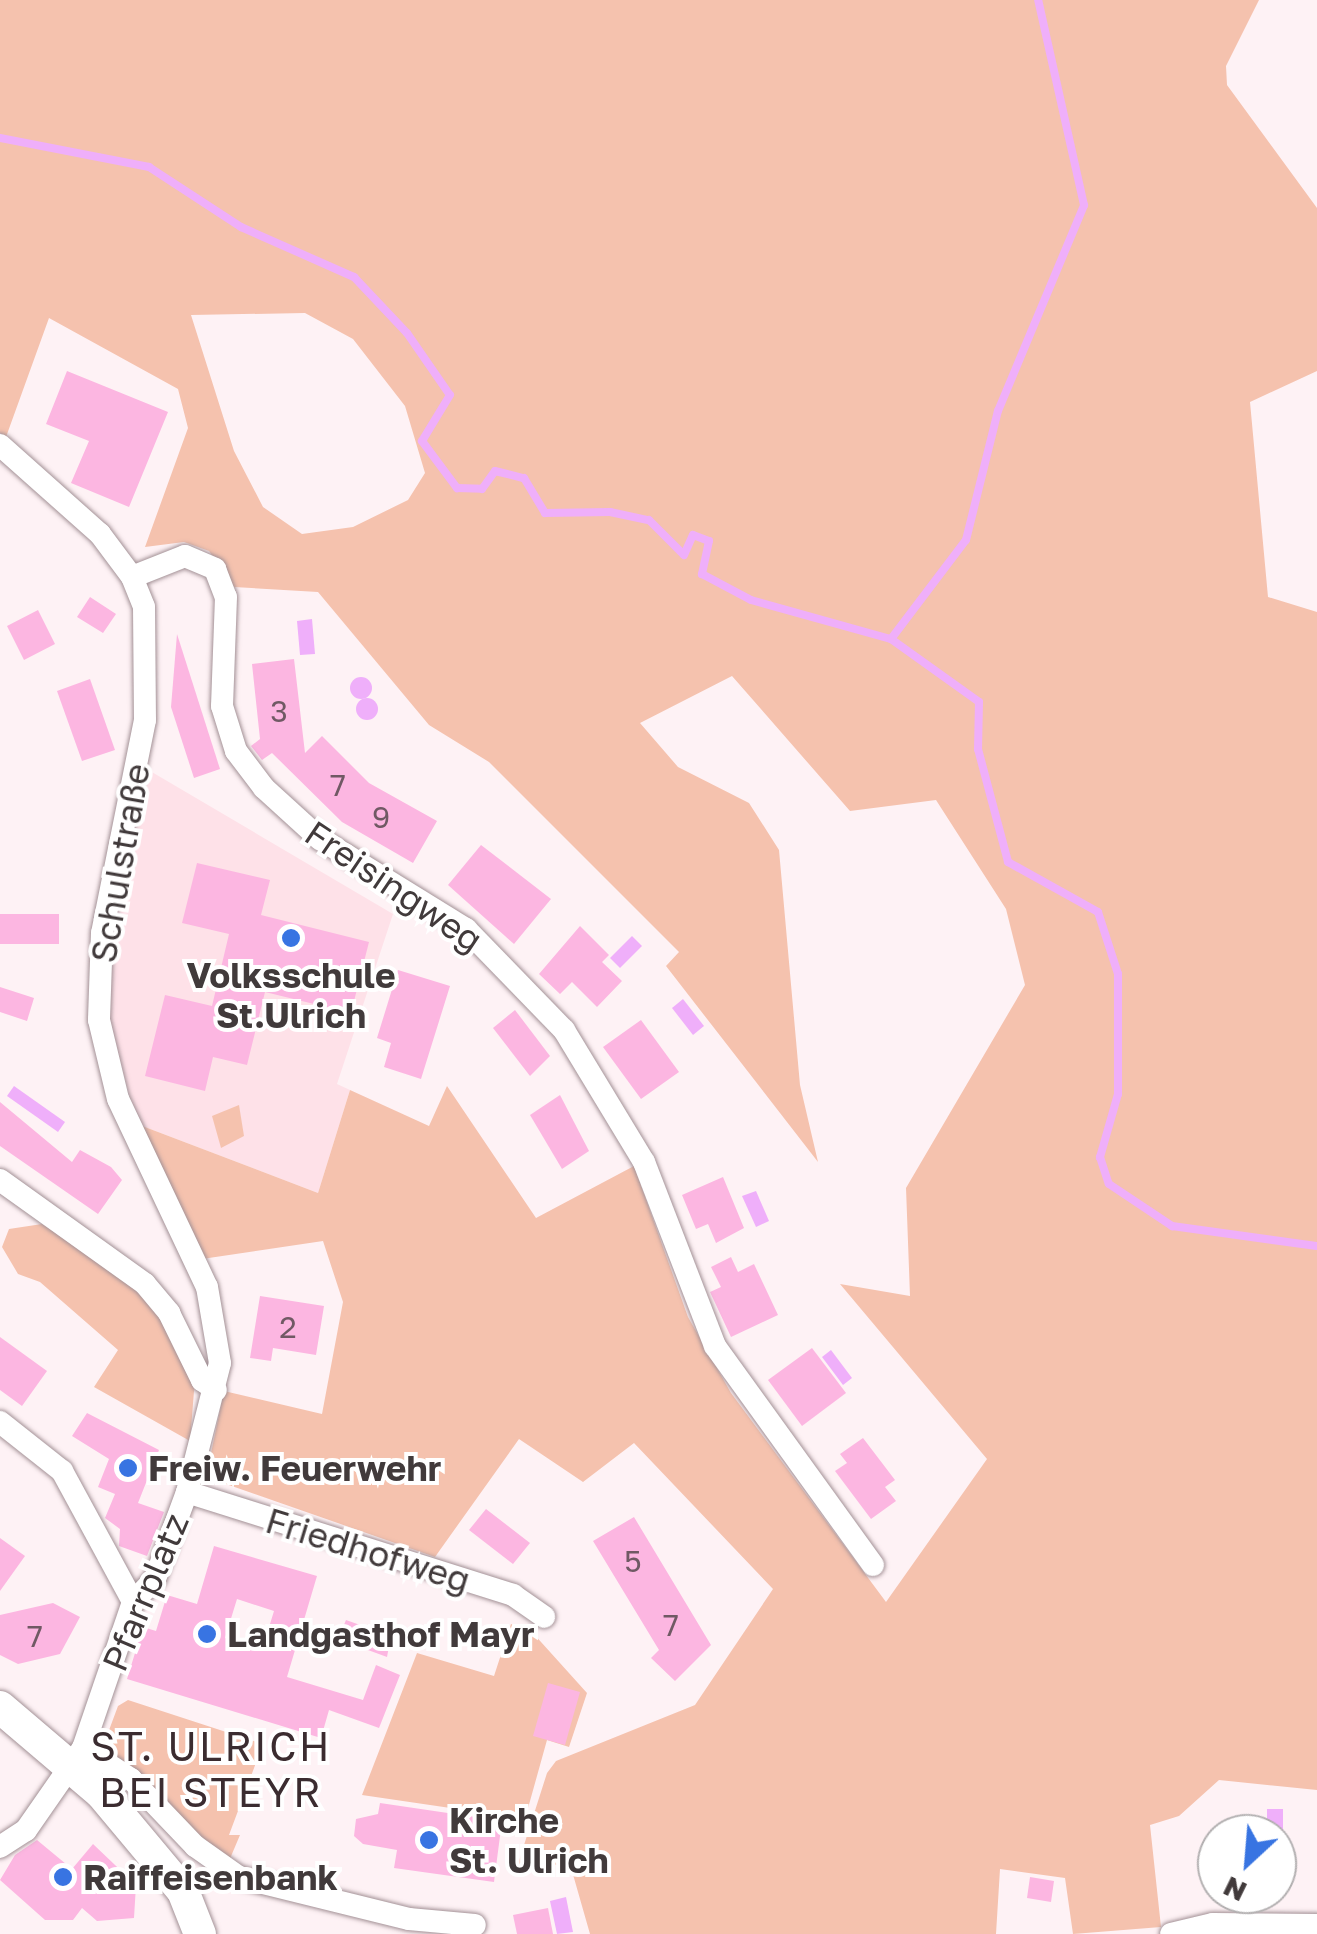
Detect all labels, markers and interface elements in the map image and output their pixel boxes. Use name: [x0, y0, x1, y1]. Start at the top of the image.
house number: 3: [270, 693, 288, 729]
street label: Schulstraße: [82, 760, 158, 966]
house number: 7: [330, 767, 346, 803]
house number: 9: [372, 799, 390, 835]
street label: Freisingweg: [297, 811, 491, 961]
marker: Volksschule St.Ulrich: [280, 927, 302, 949]
place label: Volksschule St.Ulrich: [186, 954, 396, 1036]
house number: 2: [279, 1309, 297, 1345]
place label: Freiw. Feuerwehr: [148, 1447, 441, 1489]
marker: Freiw. Feuerwehr: [117, 1457, 139, 1479]
street label: Friedhofweg: [261, 1499, 475, 1601]
street label: Pfarrplatz: [93, 1507, 197, 1677]
house number: 5: [624, 1543, 642, 1579]
house number: 7: [663, 1607, 679, 1643]
place label: Landgasthof Mayr: [227, 1613, 535, 1655]
house number: 7: [27, 1618, 43, 1654]
marker: Landgasthof Mayr: [196, 1623, 218, 1645]
district label: ST. ULRICH BEI STEYR: [90, 1722, 332, 1816]
place label: Kirche St. Ulrich: [449, 1799, 609, 1881]
north arrow: [1197, 1814, 1297, 1914]
marker: Kirche St. Ulrich: [418, 1829, 440, 1851]
place label: Raiffeisenbank: [83, 1856, 338, 1898]
marker: Raiffeisenbank: [52, 1866, 74, 1888]
text: N: [1218, 1870, 1251, 1909]

